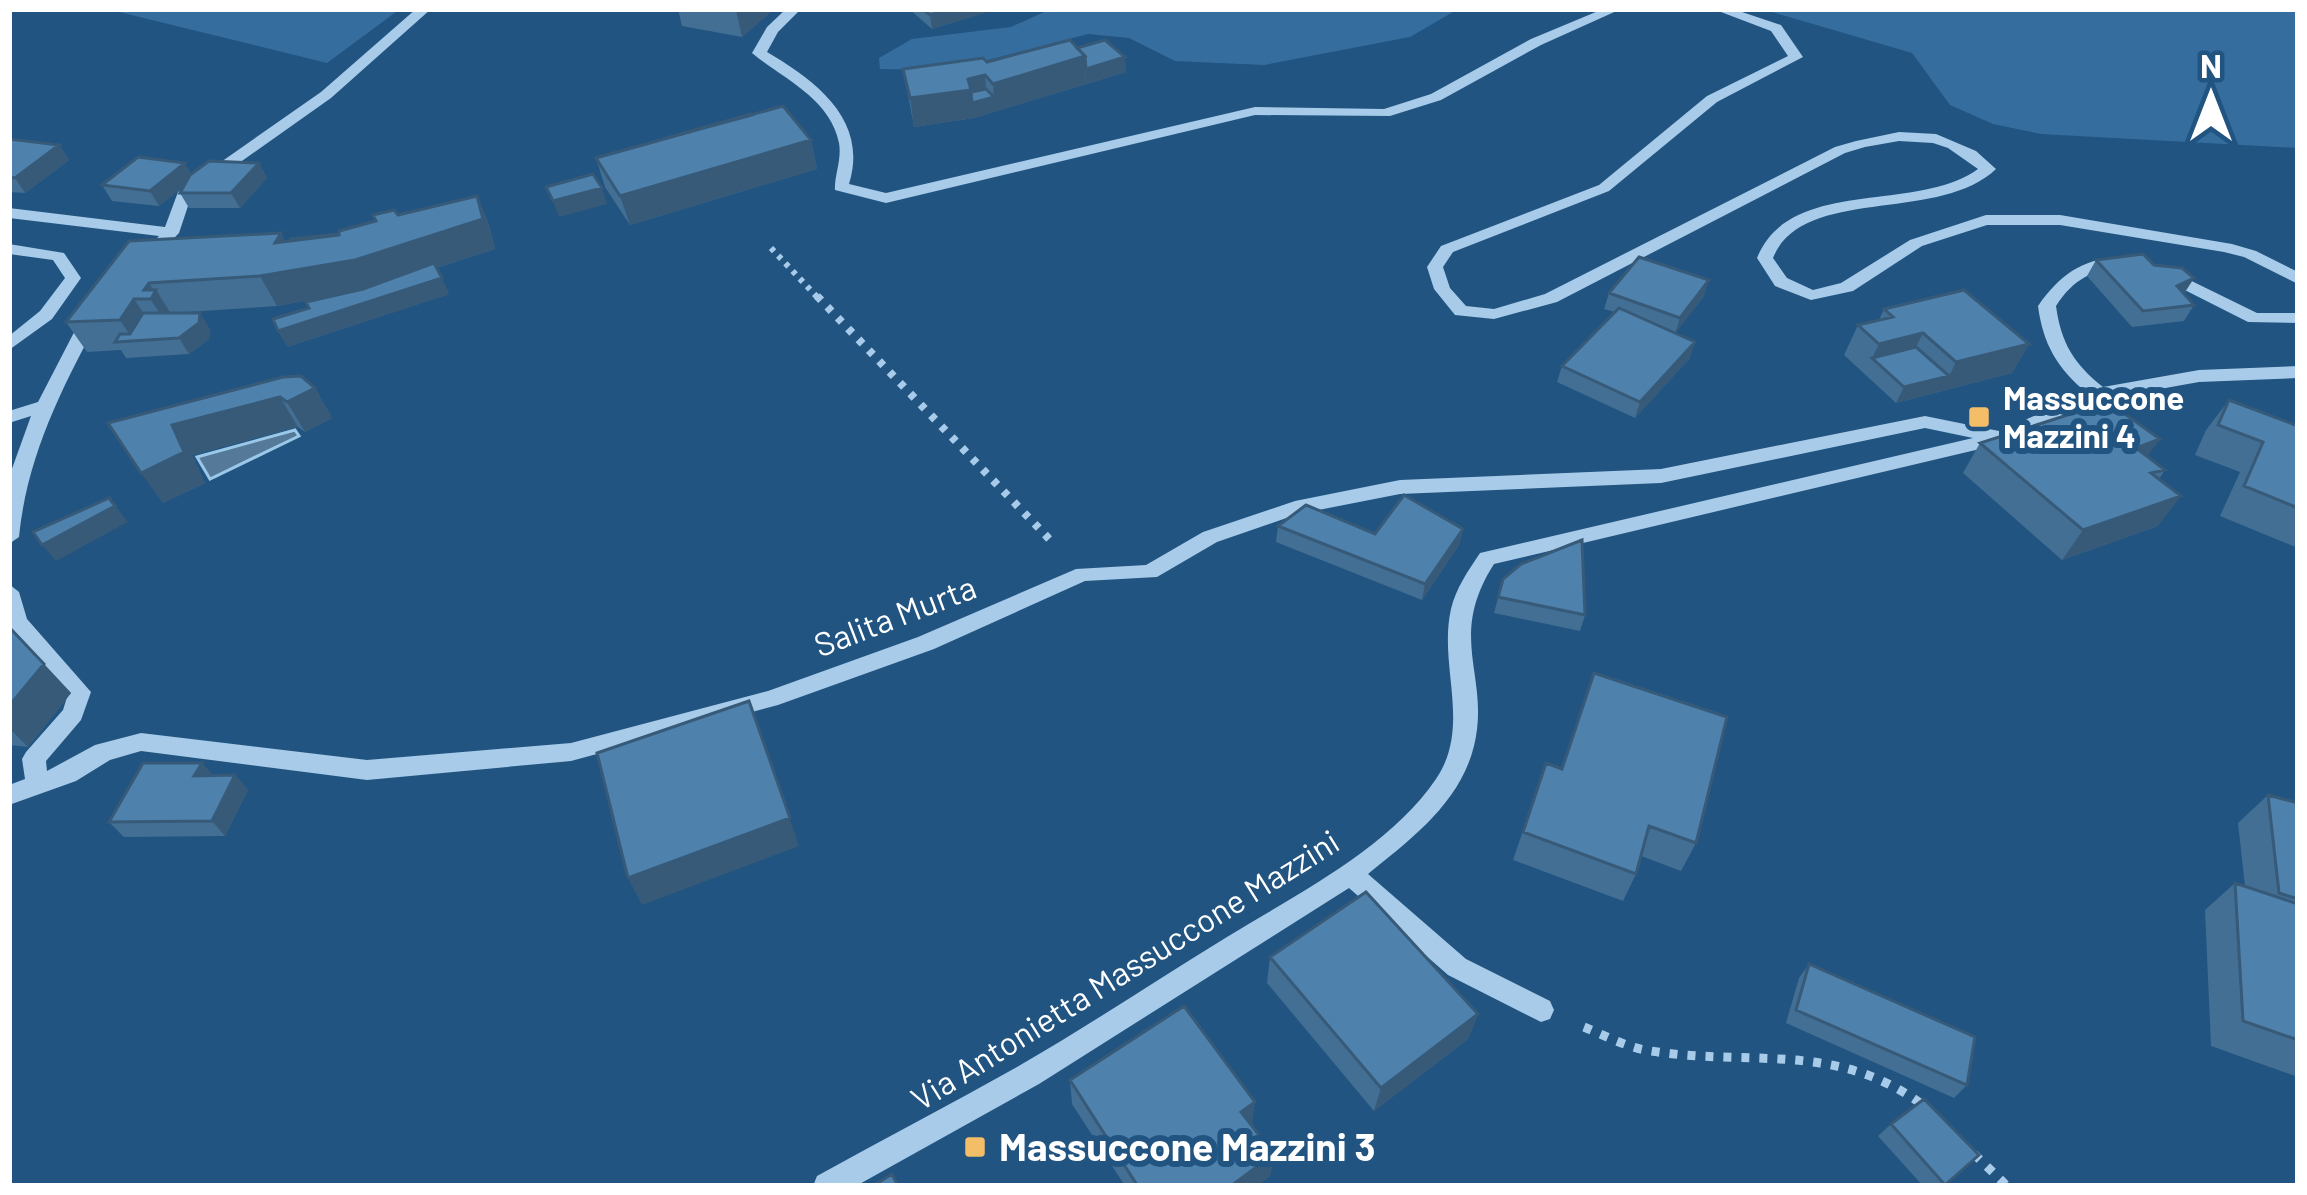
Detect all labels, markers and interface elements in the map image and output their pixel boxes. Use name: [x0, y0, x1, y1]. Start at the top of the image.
north arrow: [2151, 36, 2271, 156]
text: N: [2200, 45, 2222, 85]
place label: Massuccone Mazzini 4: [2003, 377, 2184, 455]
marker: Massuccone Mazzini 4: [1966, 404, 1992, 430]
street label: Salita Murta: [808, 566, 981, 664]
street label: Via Antonietta Massuccone Mazzini: [903, 820, 1346, 1118]
place label: Massuccone Mazzini 3: [999, 1122, 1376, 1169]
marker: Massuccone Mazzini 3: [962, 1134, 988, 1160]

